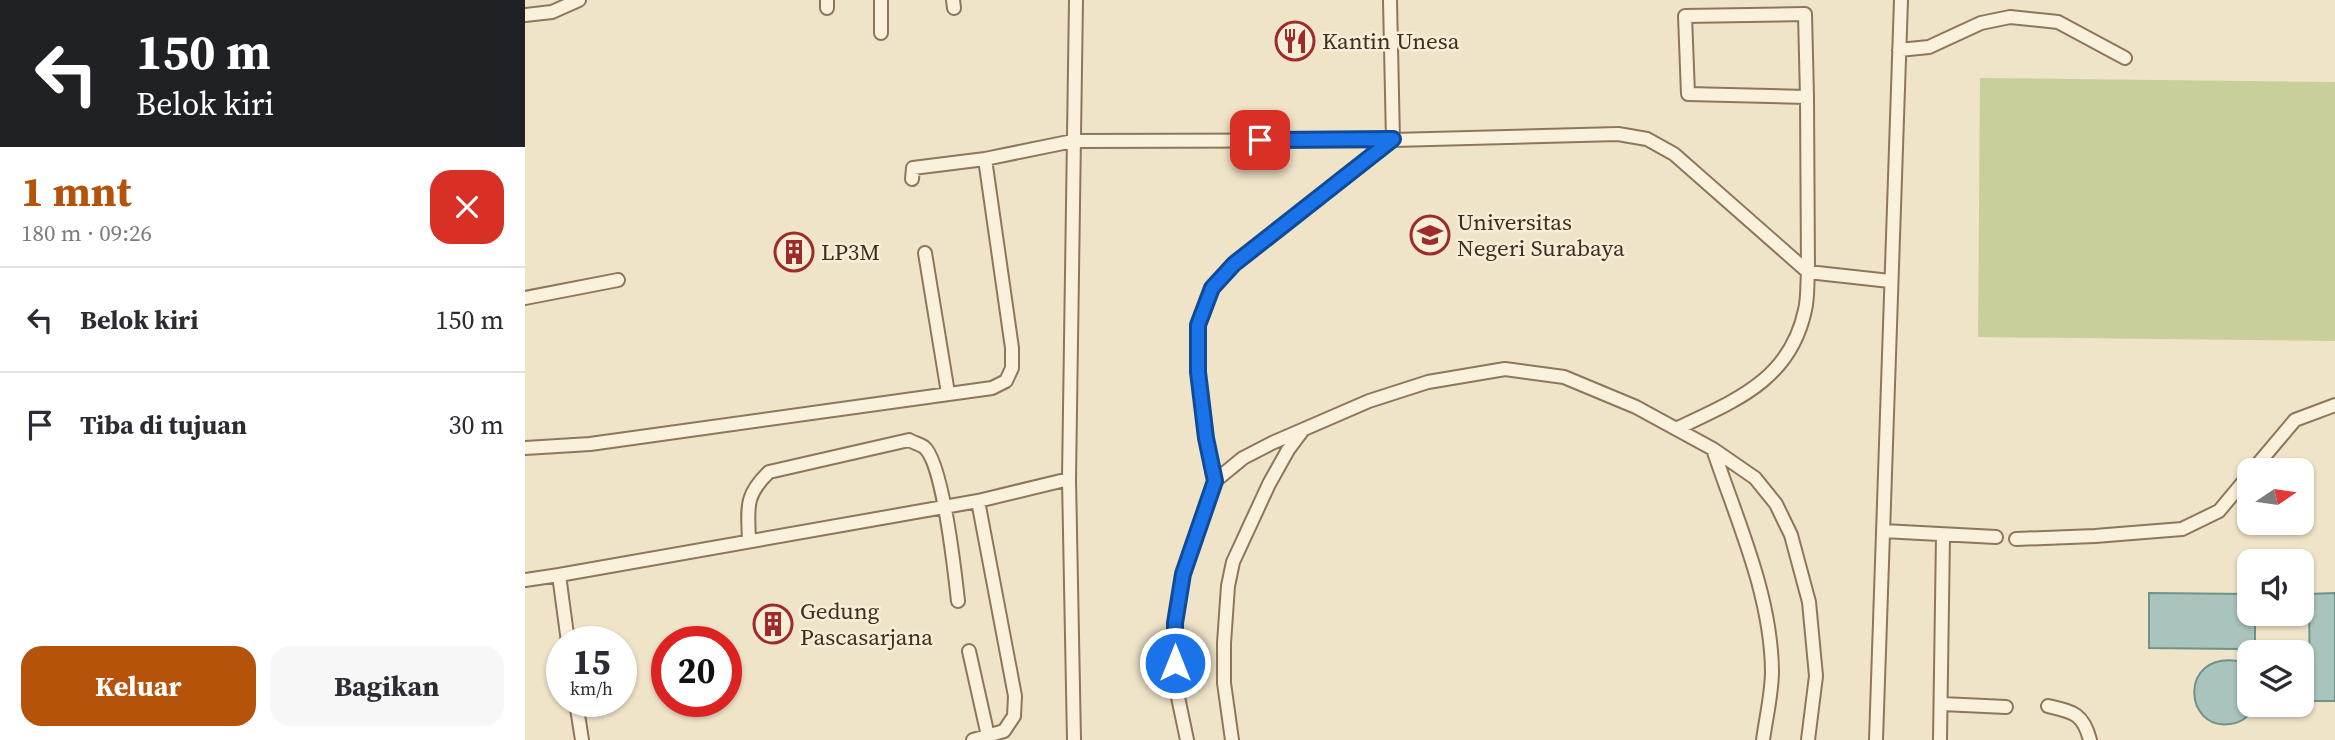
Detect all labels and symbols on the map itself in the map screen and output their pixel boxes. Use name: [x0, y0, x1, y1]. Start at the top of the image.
restaurant icon: Kantin Unesa: [1274, 20, 1316, 62]
place label: Kantin Unesa: [1322, 25, 1460, 57]
pin: [1230, 110, 1290, 170]
place label: Universitas Negeri Surabaya: [1457, 206, 1625, 264]
school or university icon: Universitas Negeri Surabaya: [1409, 214, 1451, 256]
building icon: LP3M: [773, 231, 815, 273]
place label: LP3M: [821, 236, 880, 268]
north arrow: [2237, 458, 2313, 536]
place label: Gedung Pascasarjana: [800, 595, 933, 653]
building icon: Gedung Pascasarjana: [752, 603, 794, 645]
speed limit sign: 20: [651, 626, 742, 717]
position arrow: [1138, 626, 1212, 700]

